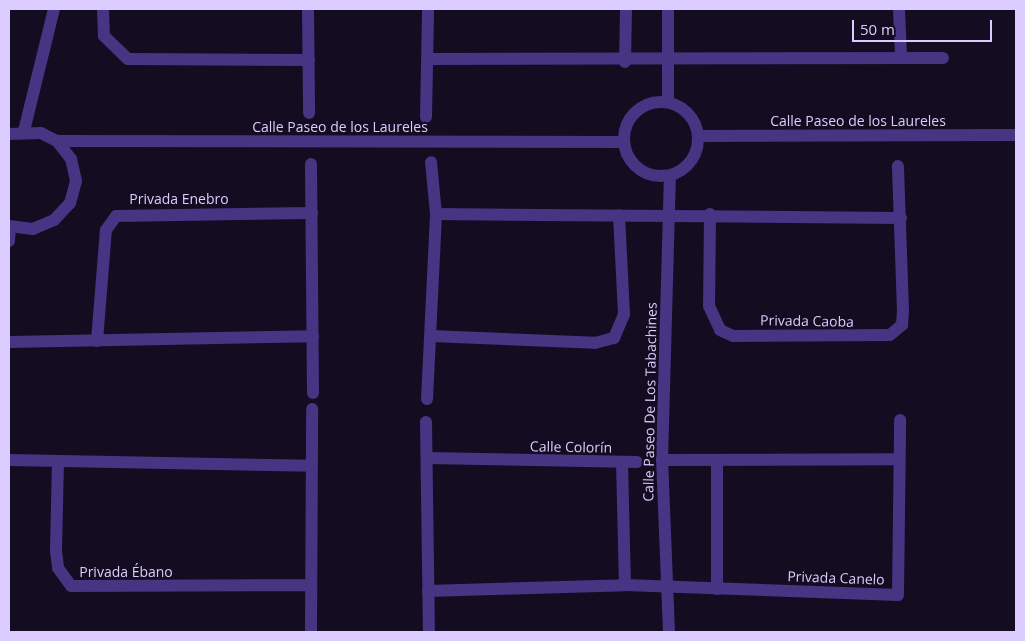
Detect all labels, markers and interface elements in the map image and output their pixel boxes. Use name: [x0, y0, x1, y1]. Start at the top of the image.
scale bar: [855, 10, 995, 42]
text: 50 m: [860, 19, 895, 39]
street label: Calle Paseo de los Laureles: [770, 113, 946, 129]
street label: Calle Paseo de los Laureles: [252, 119, 428, 135]
street label: Privada Enebro: [129, 191, 229, 207]
street label: Calle Paseo De Los Tabachines: [640, 302, 660, 502]
street label: Privada Caoba: [760, 312, 854, 330]
street label: Calle Colorín: [530, 438, 612, 456]
street label: Privada Ébano: [79, 564, 173, 580]
street label: Privada Canelo: [787, 568, 885, 588]

